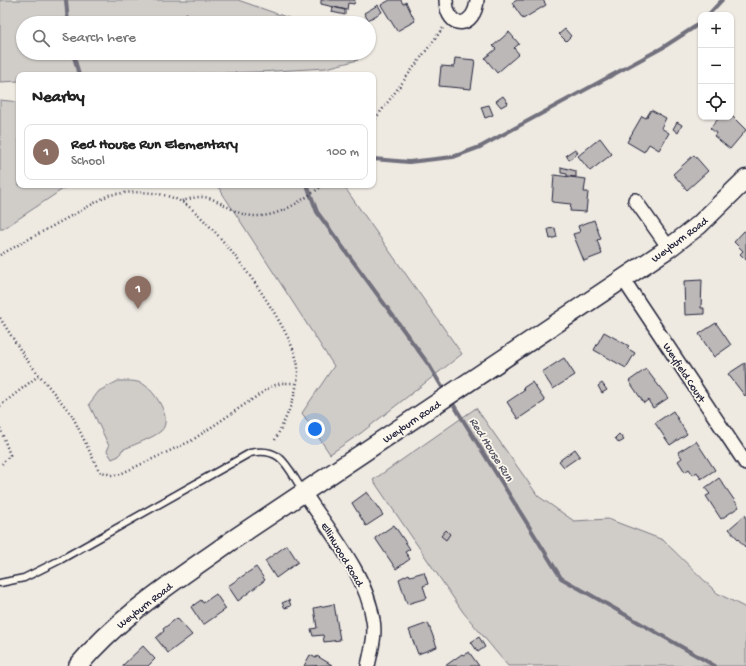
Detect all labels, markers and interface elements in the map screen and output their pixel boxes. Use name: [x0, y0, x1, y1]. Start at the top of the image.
map controls: [698, 12, 734, 120]
button: +: [698, 12, 734, 48]
search box: [16, 16, 376, 60]
icon: search: [30, 27, 52, 49]
text: Search here: [62, 29, 136, 47]
button: −: [698, 48, 734, 84]
button: locate: [698, 84, 734, 120]
text: Nearby: [32, 88, 85, 108]
text: Red House Run Elementary: [71, 136, 238, 154]
text: 1: [43, 145, 49, 160]
text: 100 m: [327, 145, 359, 160]
text: School: [71, 154, 105, 169]
street label: Weyburn Road: [650, 215, 712, 266]
pin: 1: [125, 276, 151, 309]
street label: Weyfield Court: [660, 341, 709, 406]
street label: Weyburn Road: [381, 398, 445, 446]
water label: Red House Run: [465, 416, 516, 485]
your location: [305, 419, 325, 439]
street label: Ellinwood Road: [318, 521, 366, 590]
street label: Weyburn Road: [115, 580, 177, 632]

